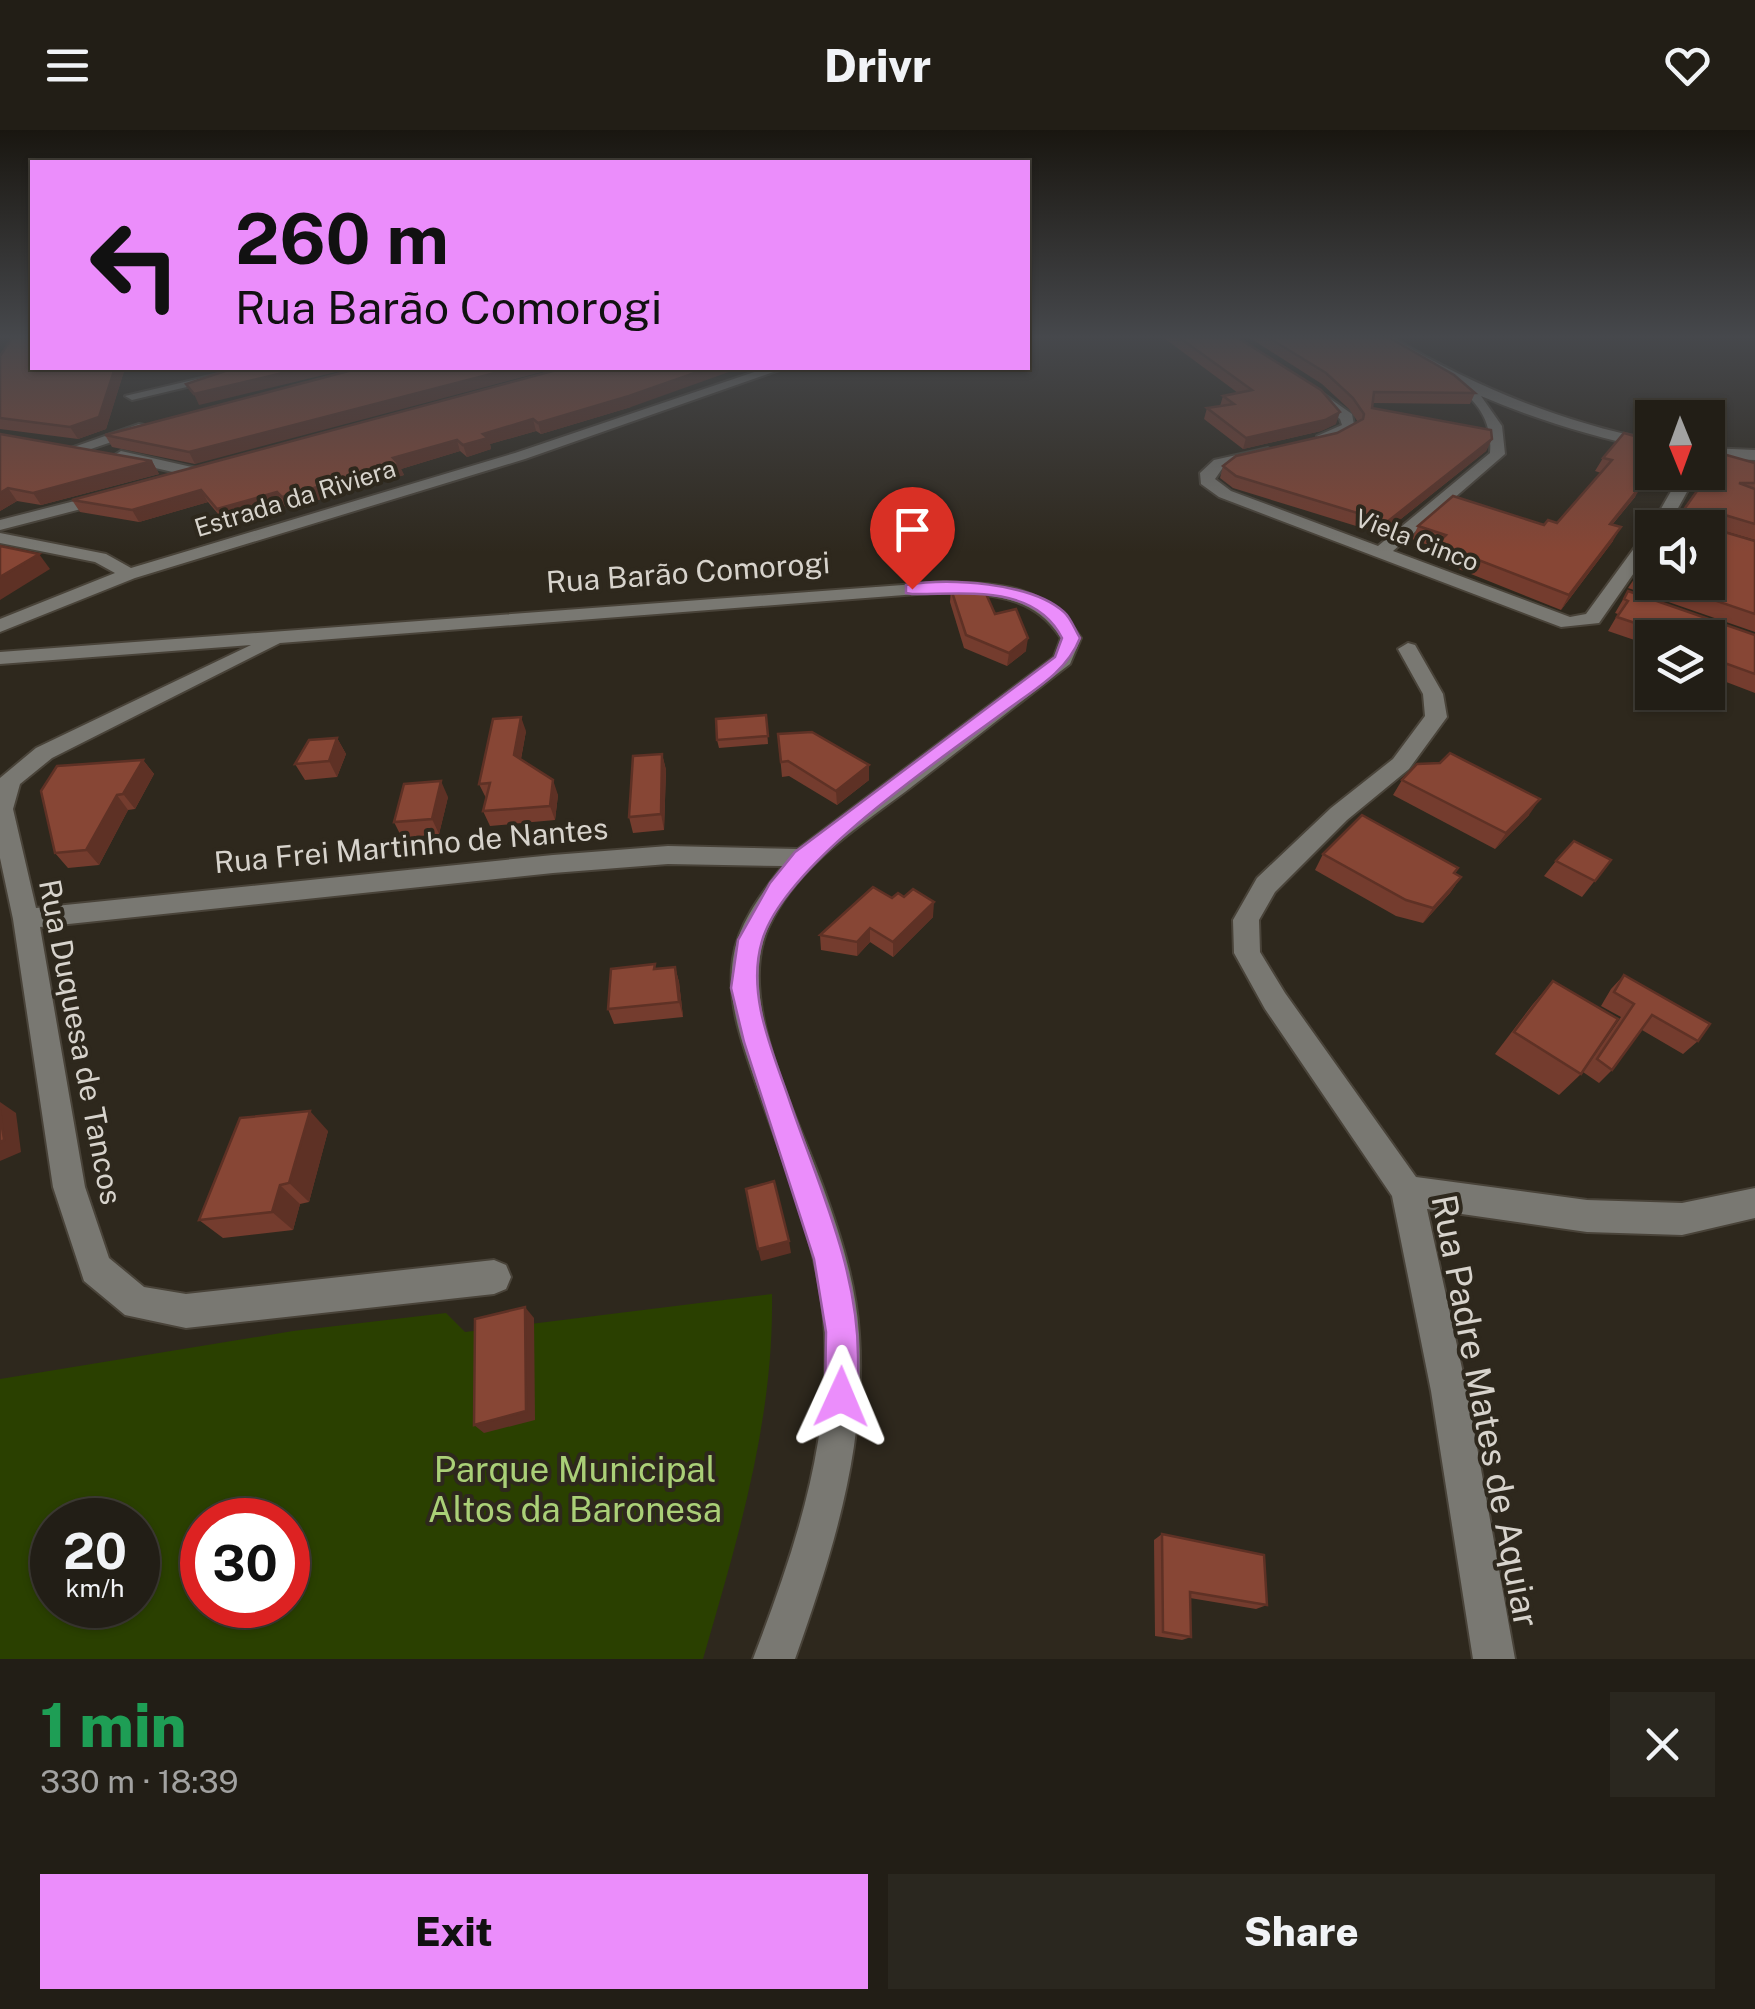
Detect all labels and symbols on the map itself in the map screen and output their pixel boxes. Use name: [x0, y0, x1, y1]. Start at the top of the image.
north arrow: [1635, 400, 1725, 490]
street label: Estrada da Riviera: [191, 453, 399, 543]
pin: [870, 487, 955, 590]
street label: Viela Cinco: [1351, 503, 1483, 577]
street label: Rua Barão Comorogi: [545, 544, 831, 600]
street label: Rua Frei Martinho de Nantes: [212, 810, 609, 880]
street label: Rua Duquesa de Tancos: [32, 876, 130, 1208]
street label: Rua Padre Mates de Aquiar: [1423, 1191, 1548, 1631]
position arrow: [789, 1345, 893, 1449]
park label: Parque Municipal Altos da Baronesa: [428, 1449, 722, 1530]
speed limit sign: 30: [180, 1498, 310, 1628]

